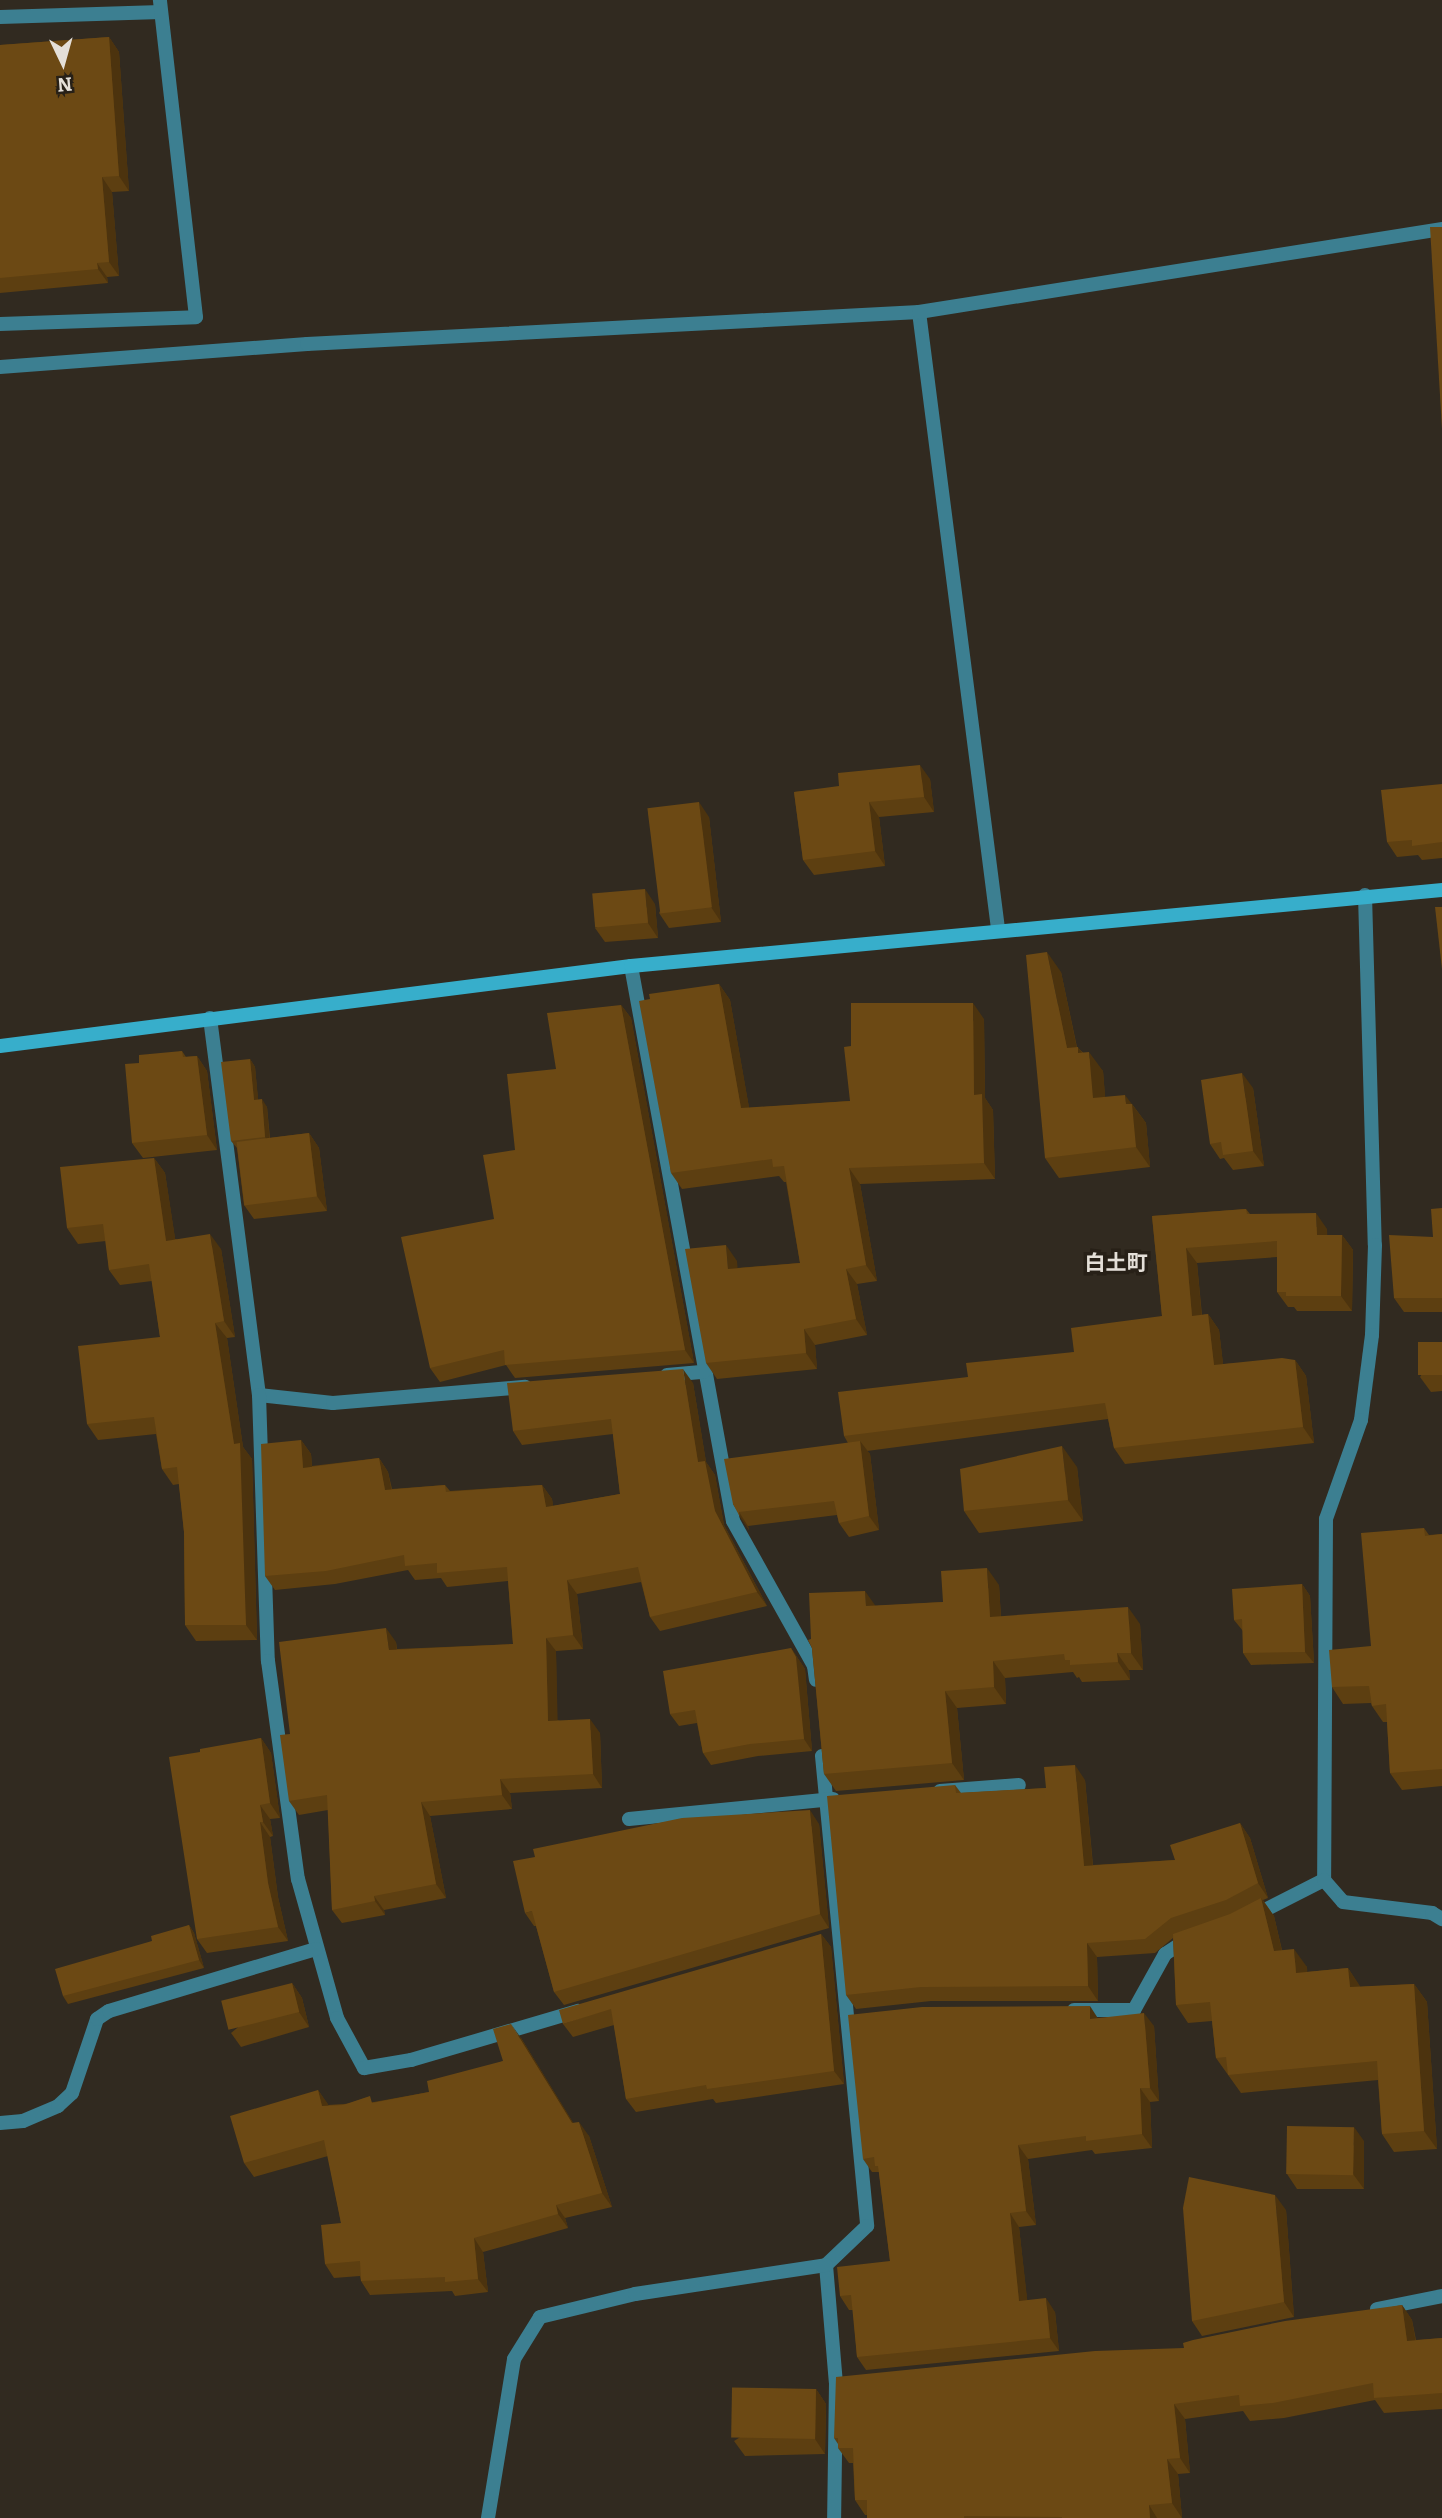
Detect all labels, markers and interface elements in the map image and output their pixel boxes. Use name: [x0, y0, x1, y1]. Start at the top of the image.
north arrow: [28, 28, 98, 98]
text: N: [57, 72, 73, 97]
district label: 白土町: [1085, 1250, 1147, 1276]

